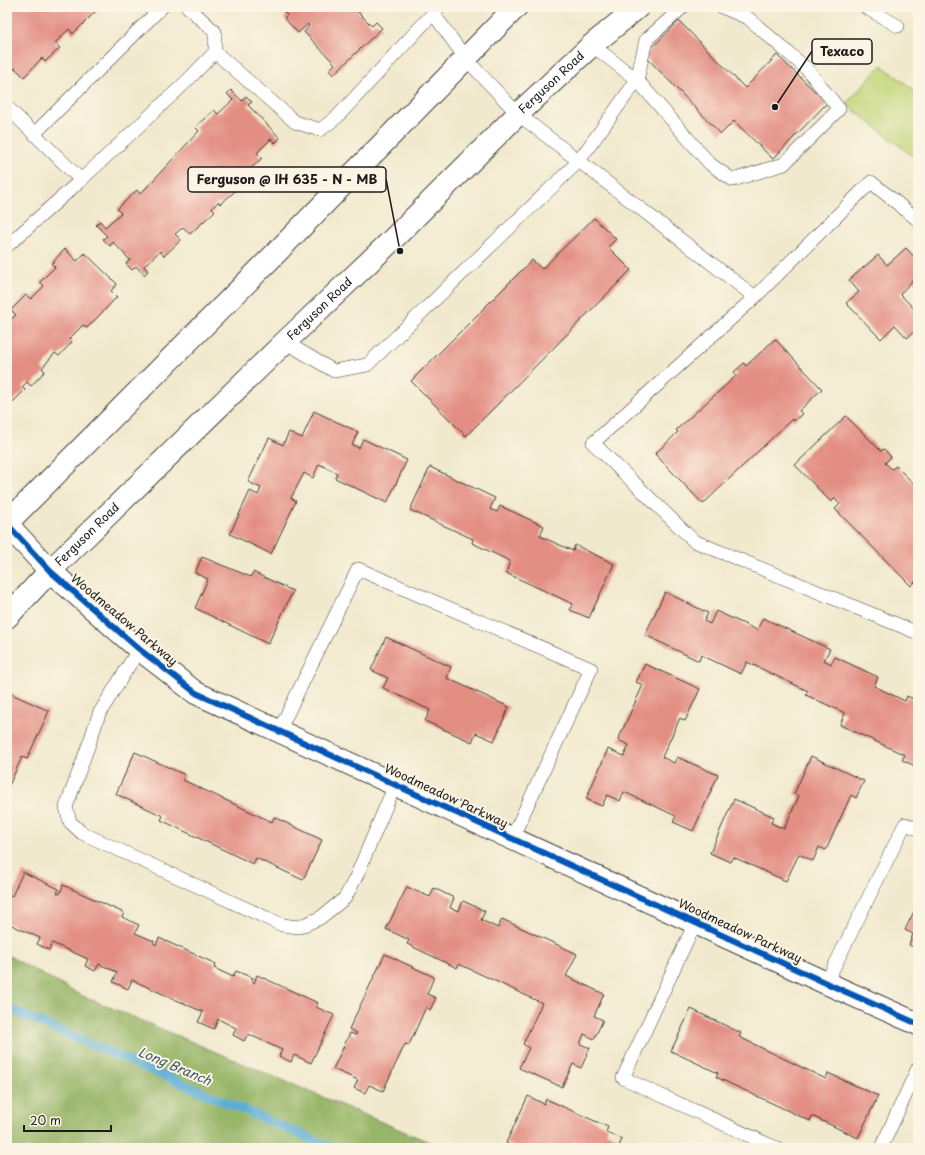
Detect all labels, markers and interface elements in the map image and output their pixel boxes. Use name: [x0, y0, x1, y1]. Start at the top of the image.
callout: Texaco: [812, 39, 872, 64]
text: Texaco: [820, 41, 864, 60]
street label: Ferguson Road: [514, 47, 588, 117]
callout: Ferguson @ IH 635 - N - MB: [188, 167, 386, 192]
text: Ferguson @ IH 635 - N - MB: [197, 169, 377, 188]
street label: Ferguson Road: [282, 273, 356, 344]
street label: Ferguson Road: [50, 498, 123, 570]
street label: Woodmeadow Parkway: [67, 569, 182, 669]
street label: Woodmeadow Parkway: [382, 758, 511, 832]
street label: Woodmeadow Parkway: [676, 893, 805, 967]
water label: Long Branch: [136, 1042, 215, 1090]
scale bar: [24, 1107, 111, 1133]
text: 20 m: [30, 1111, 61, 1129]

